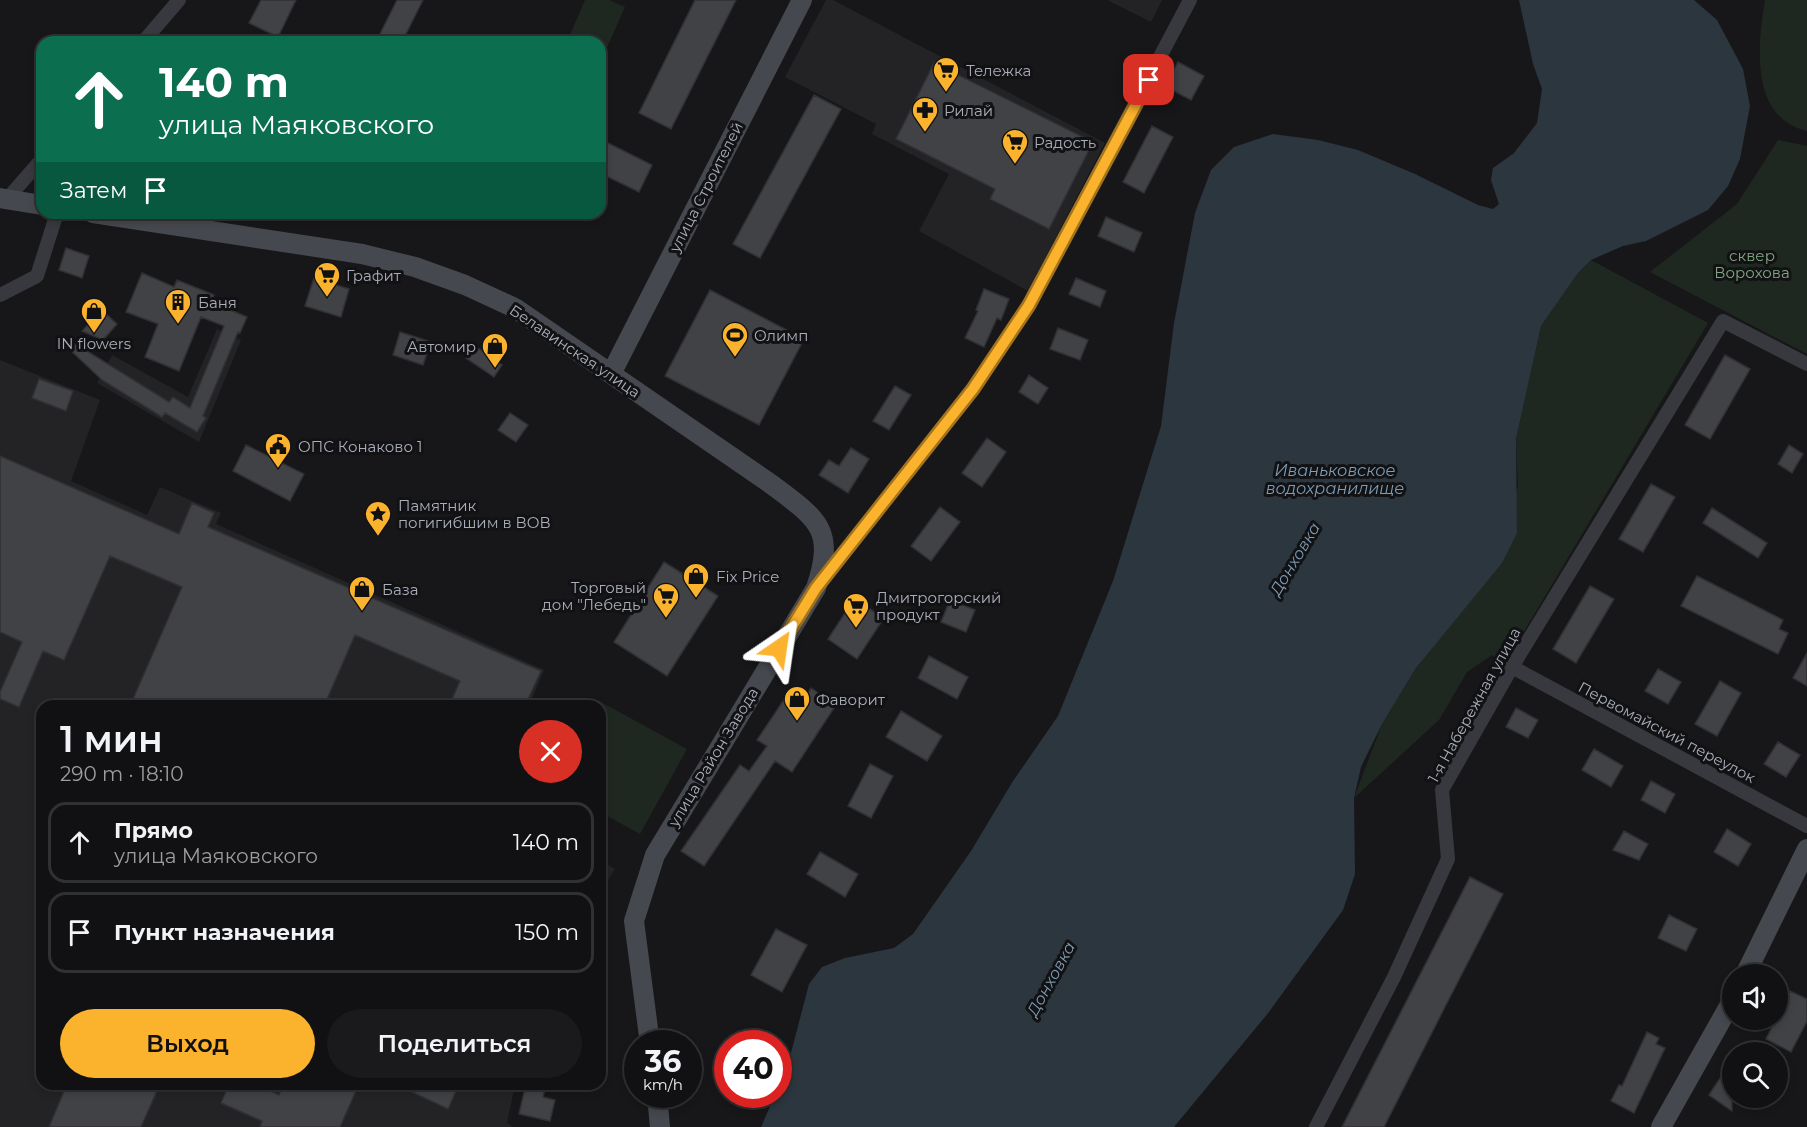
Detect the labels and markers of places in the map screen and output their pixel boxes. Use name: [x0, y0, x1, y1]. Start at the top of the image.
pin: [1123, 54, 1174, 105]
supermarket icon: Тележка: [931, 55, 961, 93]
place label: Тележка: [966, 61, 1031, 80]
pharmacy icon: Рилай: [910, 95, 940, 133]
place label: Рилай: [944, 101, 993, 120]
supermarket icon: Радость: [1000, 127, 1030, 165]
place label: Радость: [1034, 133, 1096, 152]
supermarket icon: Графит: [312, 260, 342, 298]
place label: Графит: [346, 266, 402, 285]
building icon: Баня: [163, 287, 193, 325]
place label: Баня: [198, 293, 237, 312]
shop icon: IN flowers: [79, 296, 109, 334]
sports icon: Олимп: [720, 320, 750, 358]
place label: Олимп: [754, 326, 808, 345]
shop icon: Автомир: [480, 331, 510, 369]
place label: IN flowers: [57, 334, 131, 353]
place label: Автомир: [407, 337, 476, 356]
public building icon: ОПС Конаково 1: [263, 431, 293, 469]
place label: ОПС Конаково 1: [298, 437, 422, 456]
place label: Памятник погигибшим в ВОВ: [398, 496, 551, 532]
place icon: Памятник погигибшим в ВОВ: [363, 499, 393, 537]
shop icon: Fix Price: [681, 561, 711, 599]
place label: Fix Price: [716, 567, 779, 586]
shop icon: База: [347, 574, 377, 612]
place label: Торговый дом "Лебедь": [542, 578, 646, 614]
place label: База: [382, 580, 418, 599]
supermarket icon: Торговый дом "Лебедь": [651, 581, 681, 619]
place label: Дмитрогорский продукт: [876, 588, 1001, 624]
supermarket icon: Дмитрогорский продукт: [841, 591, 871, 629]
shop icon: Фаворит: [782, 684, 812, 722]
place label: Фаворит: [816, 690, 886, 709]

